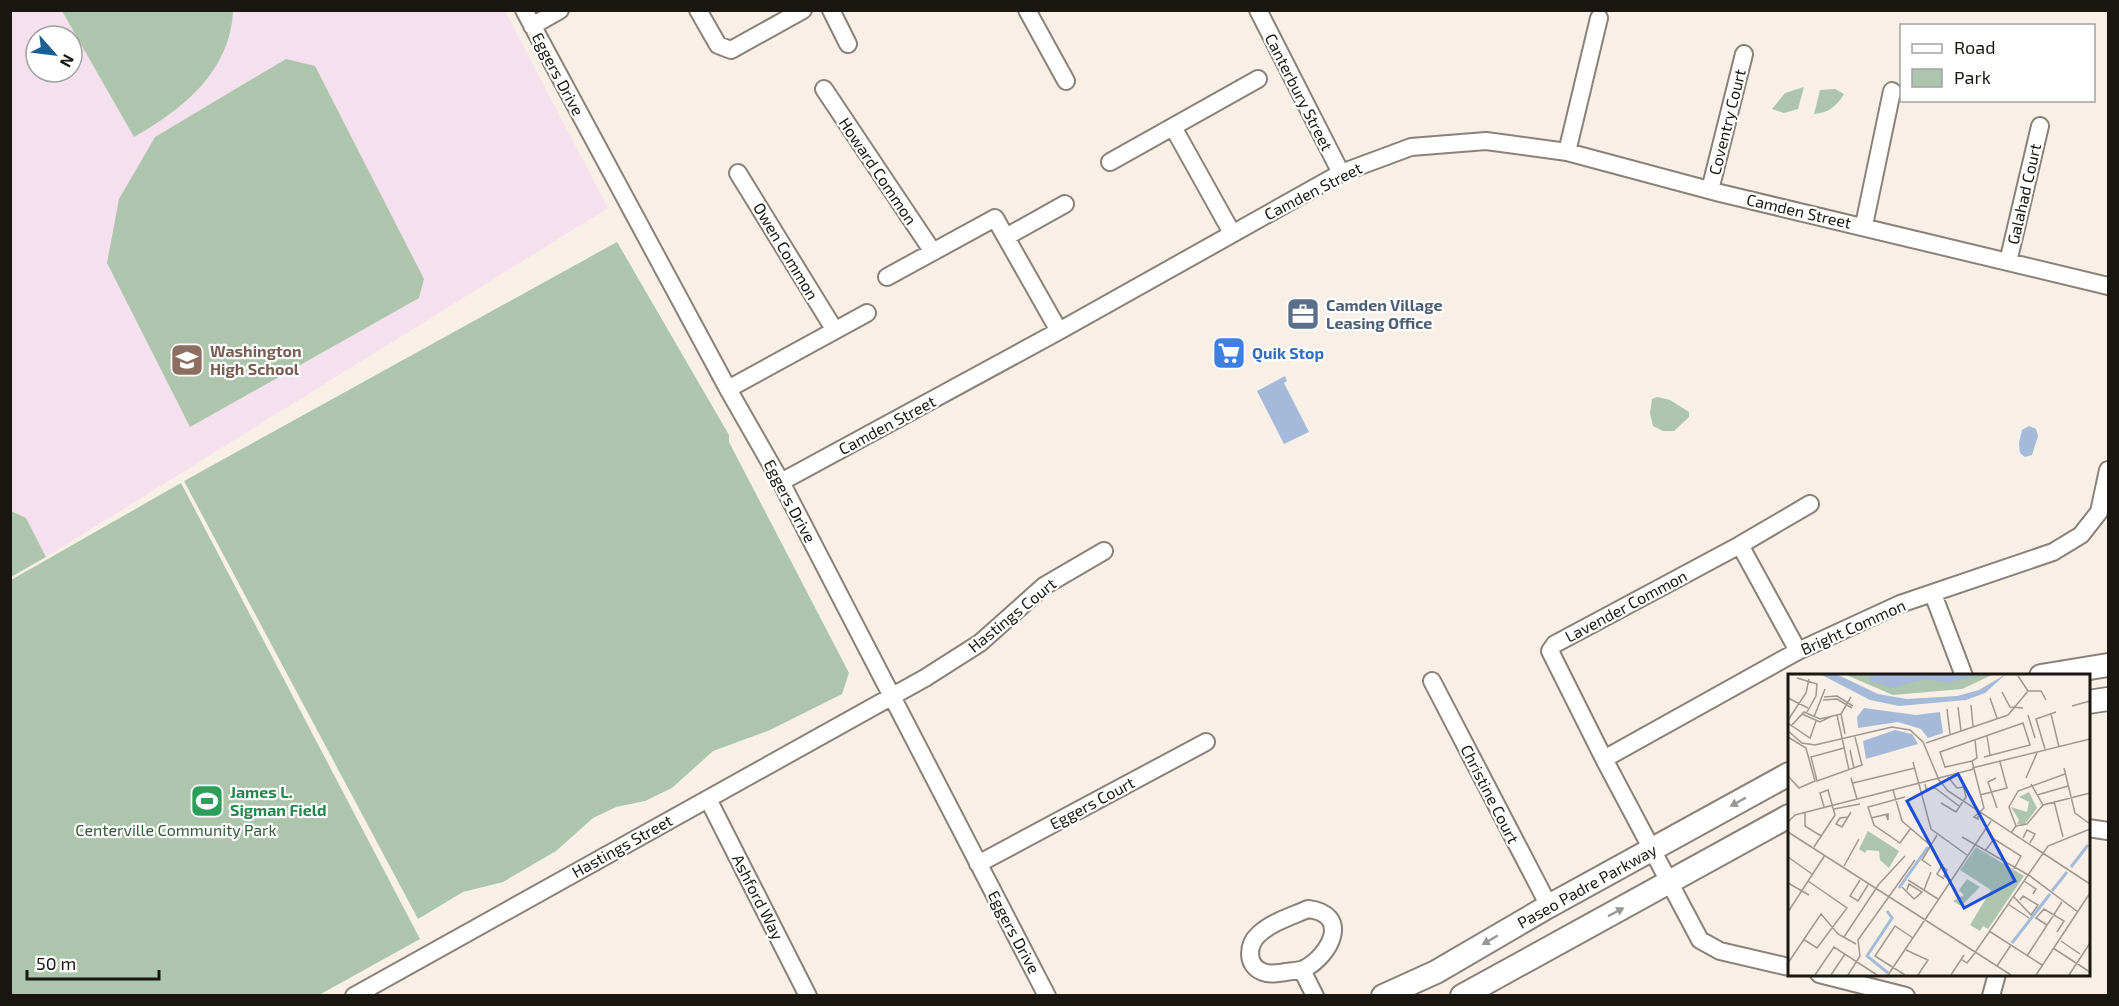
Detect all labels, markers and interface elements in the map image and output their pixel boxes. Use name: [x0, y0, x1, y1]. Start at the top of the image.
north arrow: [24, 24, 84, 84]
legend: [1900, 24, 2095, 102]
street label: Eggers Drive: [529, 29, 588, 119]
street label: Canterbury Street: [1262, 30, 1337, 154]
text: Road: [1954, 36, 1995, 58]
text: N: [57, 52, 79, 71]
text: Park: [1954, 66, 1991, 88]
street label: Coventry Court: [1704, 67, 1749, 177]
street label: Howard Common: [836, 113, 921, 228]
street label: Galahad Court: [2003, 142, 2044, 246]
street label: Camden Street: [1261, 158, 1365, 223]
street label: Camden Street: [1745, 189, 1853, 232]
street label: Owen Common: [750, 199, 823, 303]
place label: Camden Village Leasing Office: [1326, 295, 1442, 332]
office icon: Camden Village Leasing Office: [1285, 296, 1321, 332]
supermarket icon: Quik Stop: [1211, 335, 1247, 371]
place label: Washington High School: [210, 341, 302, 378]
school or university icon: Washington High School: [169, 342, 205, 378]
place label: Quik Stop: [1252, 343, 1324, 363]
street label: Camden Street: [835, 391, 938, 458]
street label: Eggers Drive: [761, 456, 820, 546]
street label: Lavender Common: [1562, 565, 1690, 646]
street label: Hastings Court: [964, 573, 1059, 656]
street label: Bright Common: [1797, 595, 1908, 658]
inset map: [1788, 674, 2089, 976]
street label: Christine Court: [1457, 741, 1523, 846]
street label: Eggers Court: [1046, 772, 1137, 833]
place label: James L. Sigman Field: [230, 782, 327, 819]
sports icon: James L. Sigman Field: [189, 783, 225, 819]
one-way arrow: [1729, 797, 1746, 807]
street label: Hastings Street: [568, 810, 675, 881]
park label: Centerville Community Park: [75, 820, 277, 839]
street label: Paseo Padre Parkway: [1514, 839, 1660, 932]
street label: Ashford Way: [729, 851, 788, 943]
street label: Eggers Drive: [985, 887, 1044, 977]
one-way arrow: [1608, 907, 1625, 917]
one-way arrow: [1481, 935, 1498, 945]
scale bar: [27, 943, 159, 981]
text: 50 m: [36, 952, 76, 974]

